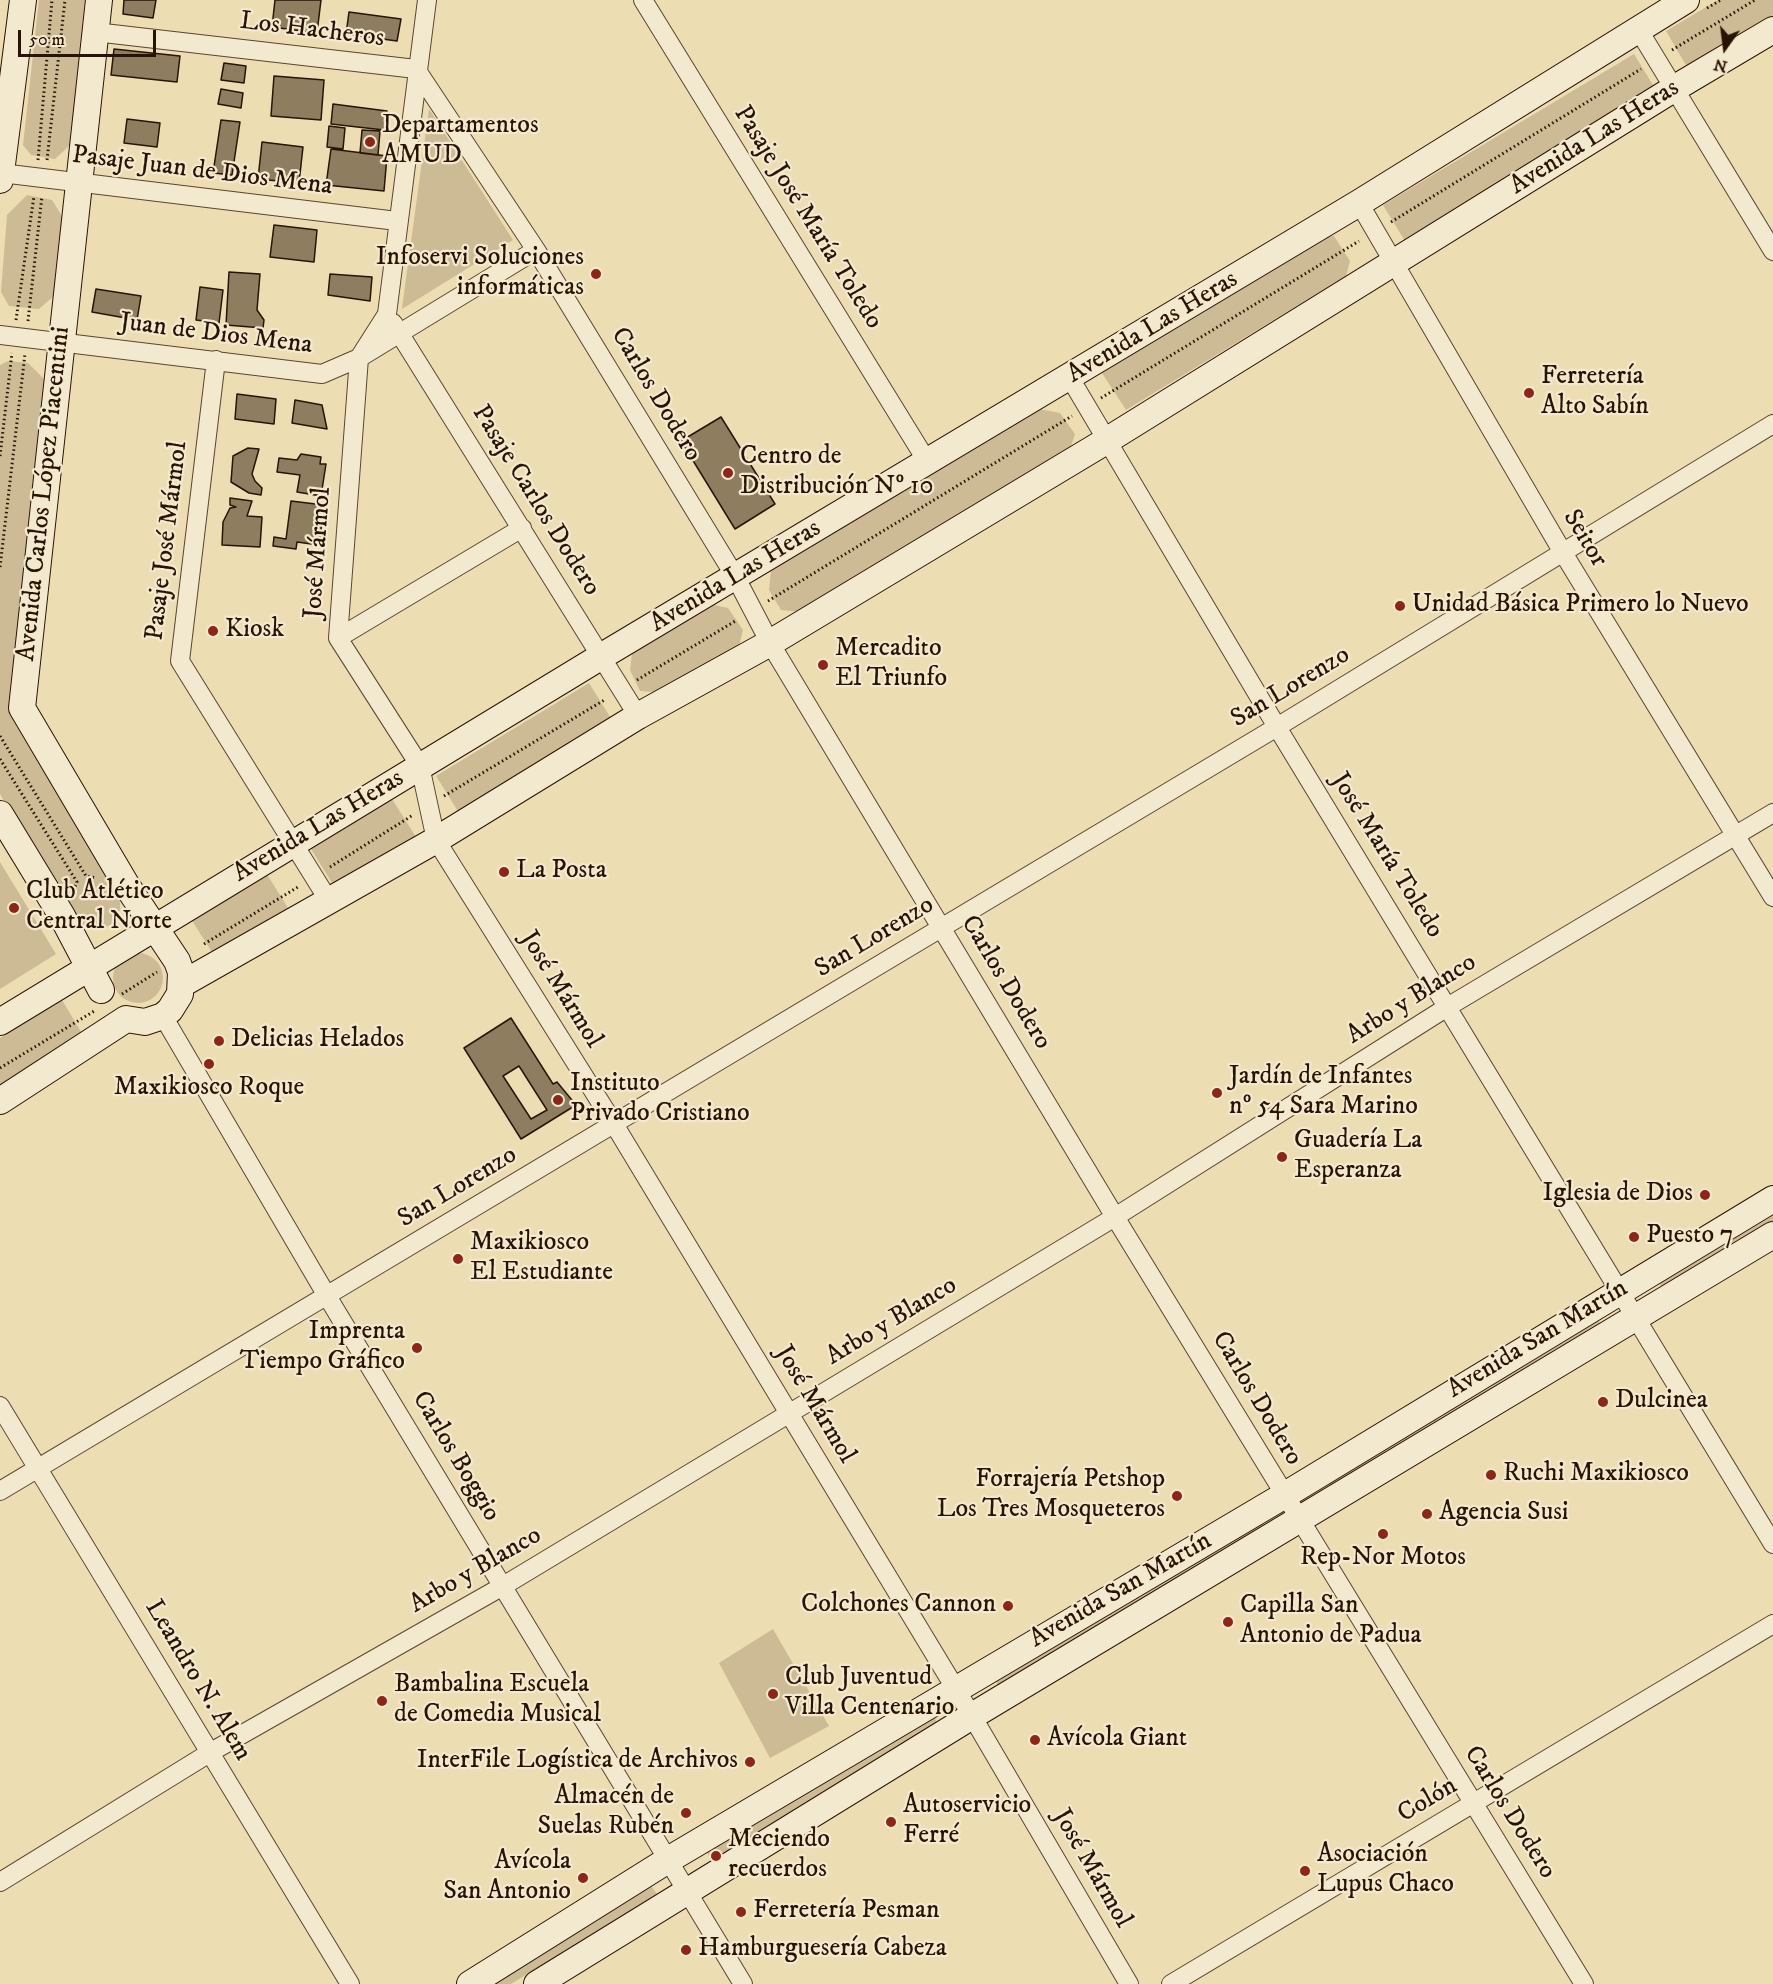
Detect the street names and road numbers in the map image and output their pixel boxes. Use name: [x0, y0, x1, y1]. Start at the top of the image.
street label: Los Hacheros: [238, 7, 386, 55]
street label: Avenida Las Heras: [1505, 73, 1685, 203]
street label: Pasaje José María Toledo: [726, 101, 888, 335]
street label: Pasaje Juan de Dios Mena: [70, 141, 334, 203]
street label: Avenida Las Heras: [1062, 265, 1244, 391]
street label: Juan de Dios Mena: [118, 308, 314, 362]
street label: Carlos Dodero: [603, 322, 707, 468]
street label: Avenida Carlos López Piacentini: [12, 325, 78, 663]
street label: Pasaje Carlos Dodero: [464, 400, 606, 602]
street label: Pasaje José Mármol: [140, 440, 196, 642]
street label: José Mármol: [299, 486, 339, 620]
street label: Seitor: [1555, 505, 1613, 573]
street label: Avenida Las Heras: [645, 514, 827, 640]
street label: San Lorenzo: [1226, 640, 1356, 736]
street label: Avenida Las Heras: [228, 764, 410, 890]
street label: José María Toledo: [1323, 768, 1449, 944]
street label: San Lorenzo: [810, 890, 940, 986]
street label: Carlos Dodero: [953, 910, 1057, 1056]
street label: José Mármol: [512, 926, 608, 1054]
street label: Arbo y Blanco: [1341, 948, 1483, 1052]
street label: San Lorenzo: [393, 1140, 523, 1236]
street label: Arbo y Blanco: [821, 1271, 963, 1373]
street label: Avenida San Martín: [1442, 1274, 1634, 1406]
street label: Carlos Dodero: [1204, 1326, 1308, 1472]
street label: José Mármol: [767, 1340, 861, 1470]
street label: Carlos Boggio: [404, 1386, 506, 1528]
street label: Arbo y Blanco: [405, 1521, 547, 1621]
street label: Avenida San Martín: [1024, 1526, 1218, 1656]
street label: Leandro N. Alem: [137, 1595, 257, 1767]
street label: Carlos Dodero: [1456, 1741, 1562, 1885]
street label: Colón: [1393, 1771, 1463, 1831]
street label: José Mármol: [1045, 1804, 1137, 1934]

